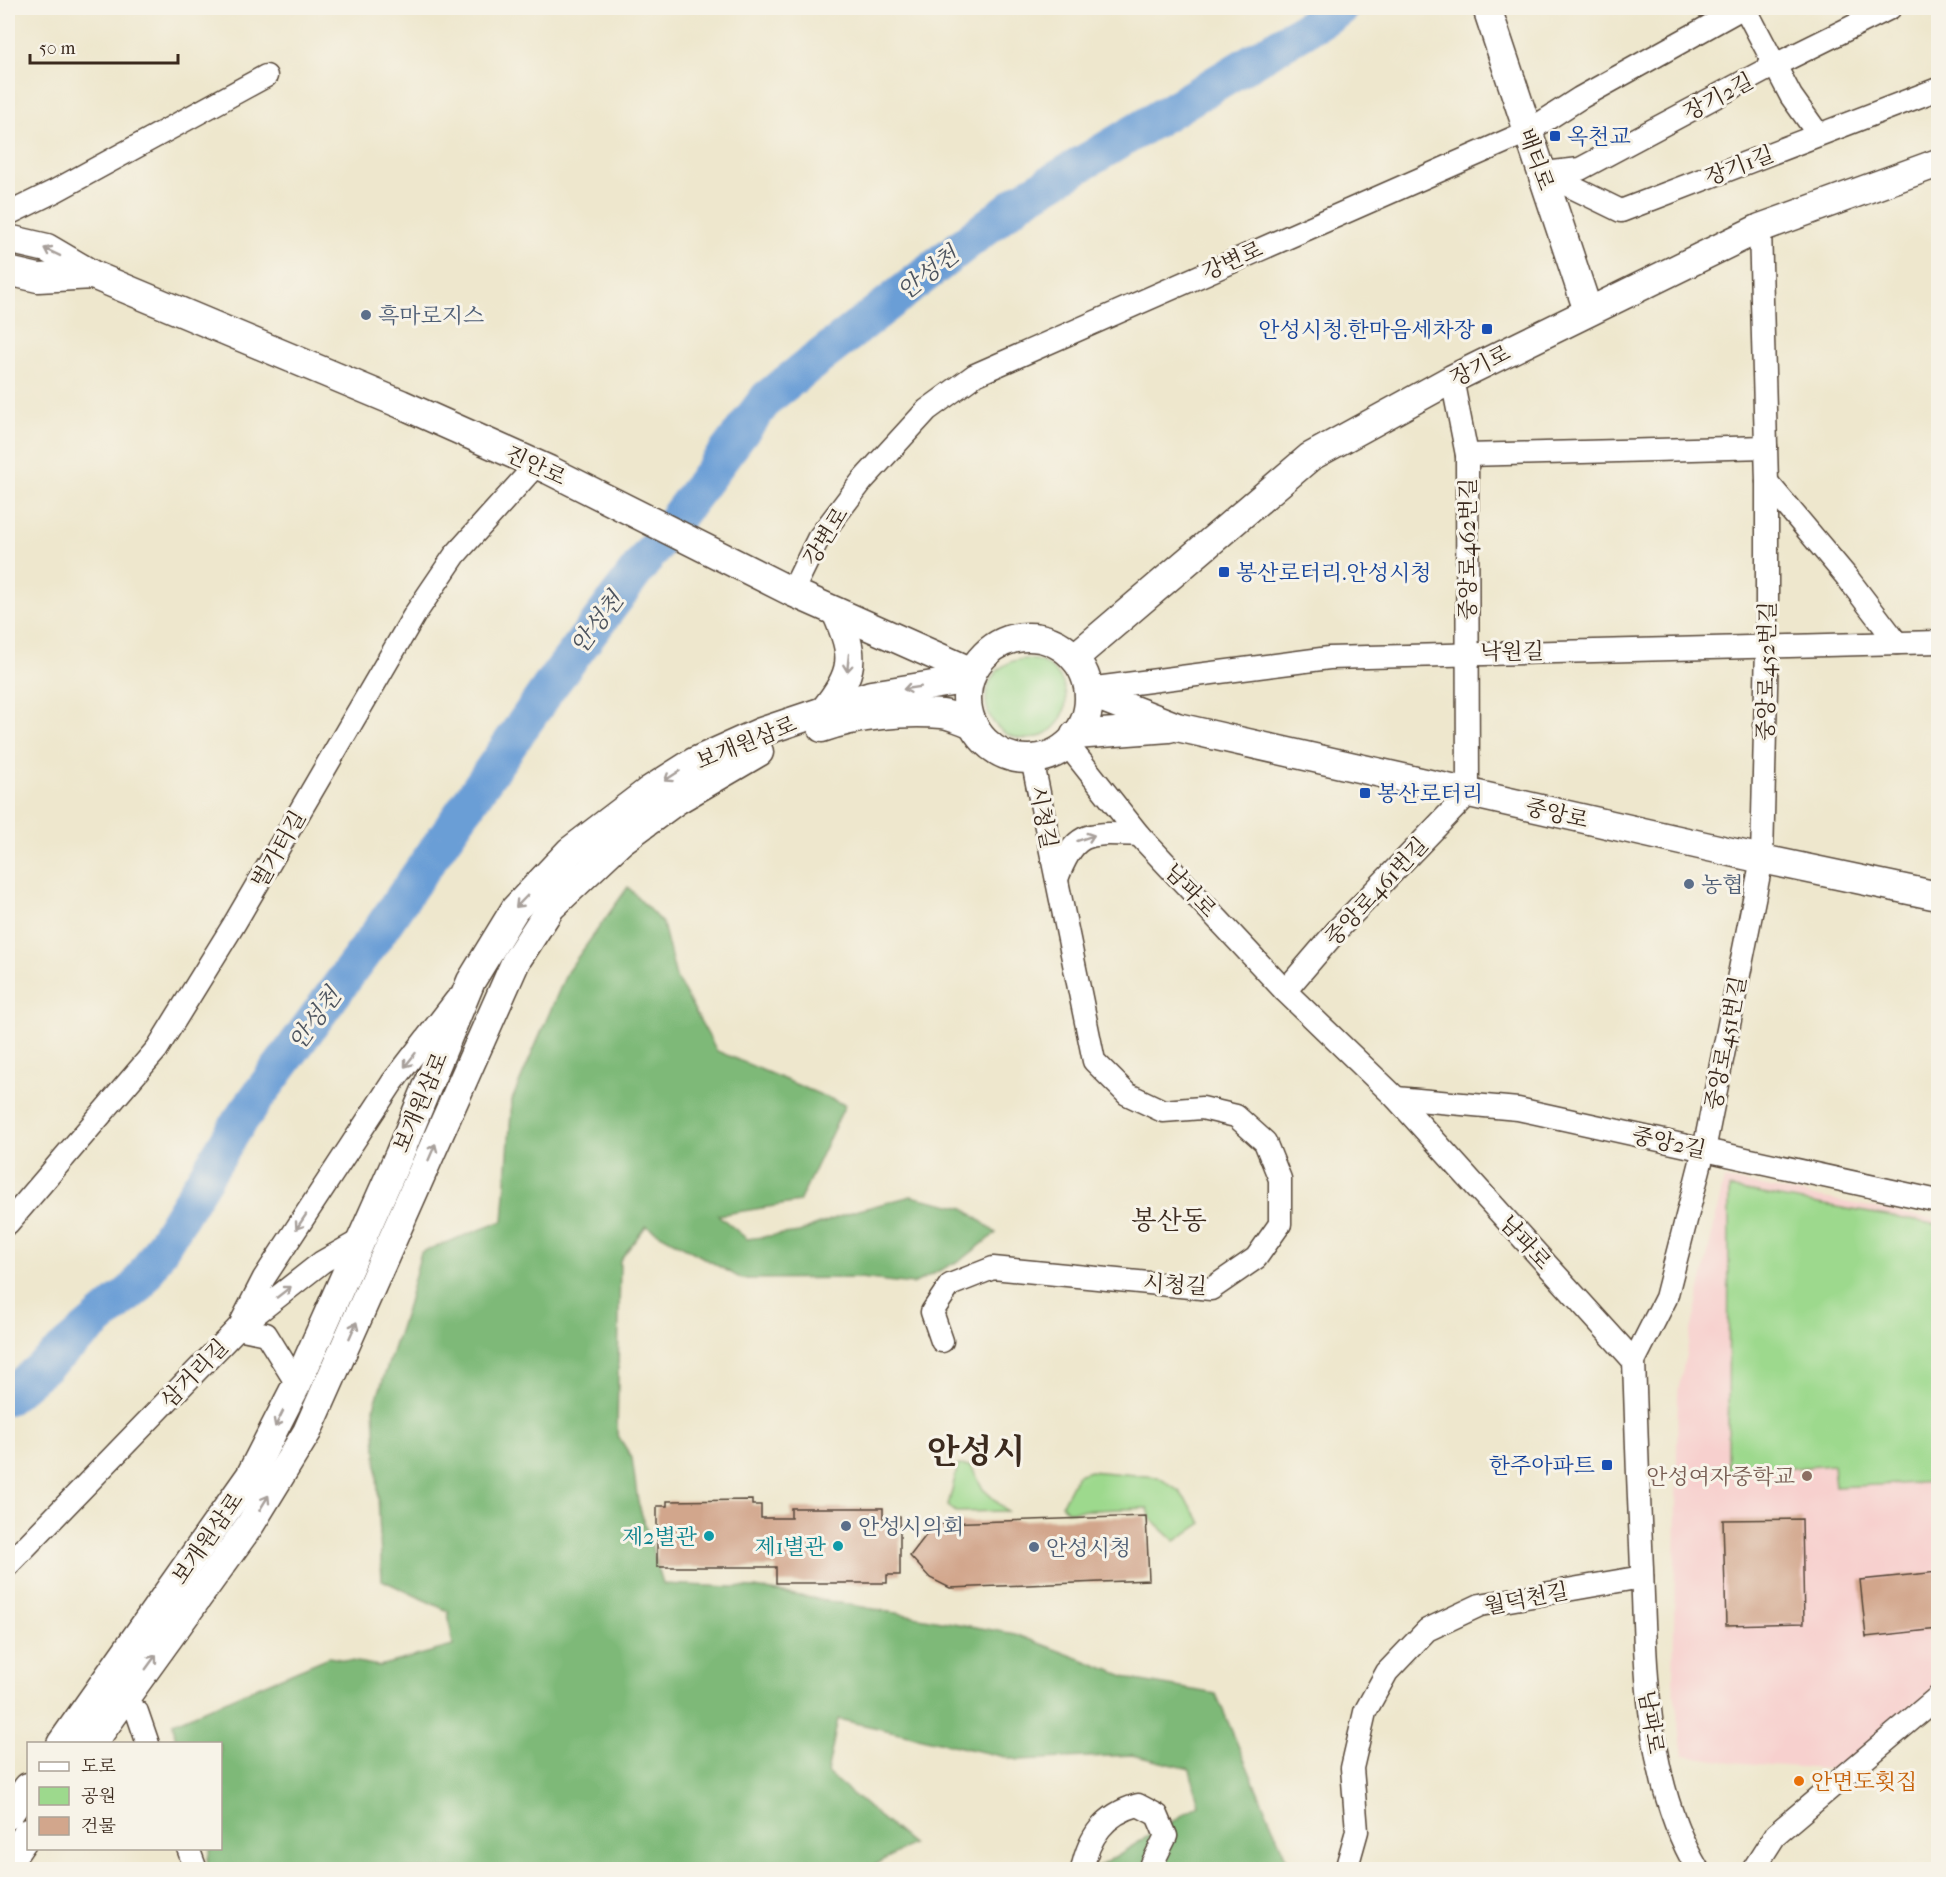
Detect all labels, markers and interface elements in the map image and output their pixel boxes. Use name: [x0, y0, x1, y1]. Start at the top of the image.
scale bar: [30, 27, 178, 65]
text: 50 m: [39, 38, 76, 59]
street label: 장기2길: [1679, 68, 1758, 126]
place label: 옥천교: [1567, 124, 1631, 150]
street label: 배티로: [1513, 125, 1559, 194]
marker: 옥천교: [1548, 129, 1562, 143]
street label: 장기1길: [1701, 141, 1777, 191]
street label: 강변로: [1198, 236, 1267, 286]
water label: 안성천: [892, 239, 965, 305]
one-way arrow: [43, 245, 61, 257]
place label: 흑마로지스: [378, 303, 484, 329]
marker: 흑마로지스: [359, 308, 373, 322]
place label: 안성시청.한마음세차장: [1258, 317, 1476, 343]
marker: 안성시청.한마음세차장: [1480, 322, 1494, 336]
street label: 장기로: [1446, 340, 1515, 392]
street label: 진안로: [501, 441, 570, 491]
street label: 중앙로462번길: [1455, 478, 1481, 620]
street label: 강변로: [798, 503, 854, 570]
place label: 봉산로터리.안성시청: [1236, 560, 1432, 586]
marker: 봉산로터리.안성시청: [1217, 565, 1231, 579]
water label: 안성천: [565, 585, 630, 659]
street label: 중앙로452번길: [1753, 601, 1781, 741]
street label: 낙원길: [1480, 638, 1544, 666]
one-way arrow: [843, 653, 854, 673]
one-way arrow: [903, 683, 923, 694]
street label: 보개원삼로: [692, 711, 801, 775]
one-way arrow: [663, 770, 680, 783]
place label: 봉산로터리: [1377, 781, 1483, 807]
street label: 시청길: [1024, 783, 1062, 851]
marker: 봉산로터리: [1358, 786, 1372, 800]
street label: 중앙로: [1523, 794, 1591, 834]
street label: 벌가터길: [246, 806, 311, 893]
one-way arrow: [1076, 832, 1095, 843]
street label: 중앙로461번길: [1320, 832, 1434, 951]
street label: 남파로: [1159, 858, 1222, 923]
place label: 농협: [1701, 872, 1744, 898]
marker: 농협: [1682, 877, 1696, 891]
one-way arrow: [515, 893, 530, 908]
street label: 중앙로451번길: [1700, 974, 1752, 1112]
water label: 안성천: [283, 981, 348, 1055]
street label: 보개원삼로: [388, 1048, 454, 1156]
one-way arrow: [403, 1052, 416, 1068]
street label: 중앙2길: [1629, 1122, 1708, 1163]
one-way arrow: [427, 1143, 438, 1161]
district label: 봉산동: [1131, 1205, 1207, 1236]
street label: 남파로: [1494, 1210, 1556, 1275]
one-way arrow: [295, 1213, 307, 1230]
street label: 시청길: [1142, 1270, 1207, 1300]
one-way arrow: [276, 1286, 292, 1299]
one-way arrow: [347, 1321, 359, 1339]
street label: 삼거리길: [156, 1334, 234, 1413]
one-way arrow: [273, 1409, 284, 1427]
district label: 안성시: [927, 1432, 1025, 1472]
place label: 한주아파트: [1489, 1453, 1595, 1479]
marker: 한주아파트: [1600, 1458, 1614, 1472]
place label: 안성여자중학교: [1646, 1464, 1795, 1490]
marker: 안성여자중학교: [1800, 1469, 1814, 1483]
street label: 보개원삼로: [167, 1488, 249, 1590]
one-way arrow: [258, 1495, 270, 1512]
place label: 안성시의회: [858, 1514, 964, 1540]
marker: 안성시의회: [839, 1519, 853, 1533]
place label: 제2별관: [622, 1524, 698, 1550]
marker: 제2별관: [702, 1529, 716, 1543]
place label: 제1별관: [754, 1534, 827, 1560]
place label: 안성시청: [1046, 1535, 1131, 1561]
marker: 제1별관: [831, 1539, 845, 1553]
marker: 안성시청: [1027, 1540, 1041, 1554]
street label: 월덕천길: [1482, 1578, 1570, 1620]
one-way arrow: [145, 1654, 157, 1670]
street label: 남파로: [1633, 1689, 1669, 1756]
legend: [27, 1742, 222, 1850]
text: 도로: [81, 1756, 116, 1777]
place label: 안면도횟집: [1811, 1769, 1917, 1795]
marker: 안면도횟집: [1792, 1774, 1806, 1788]
text: 공원: [81, 1786, 116, 1807]
text: 건물: [81, 1816, 116, 1837]

